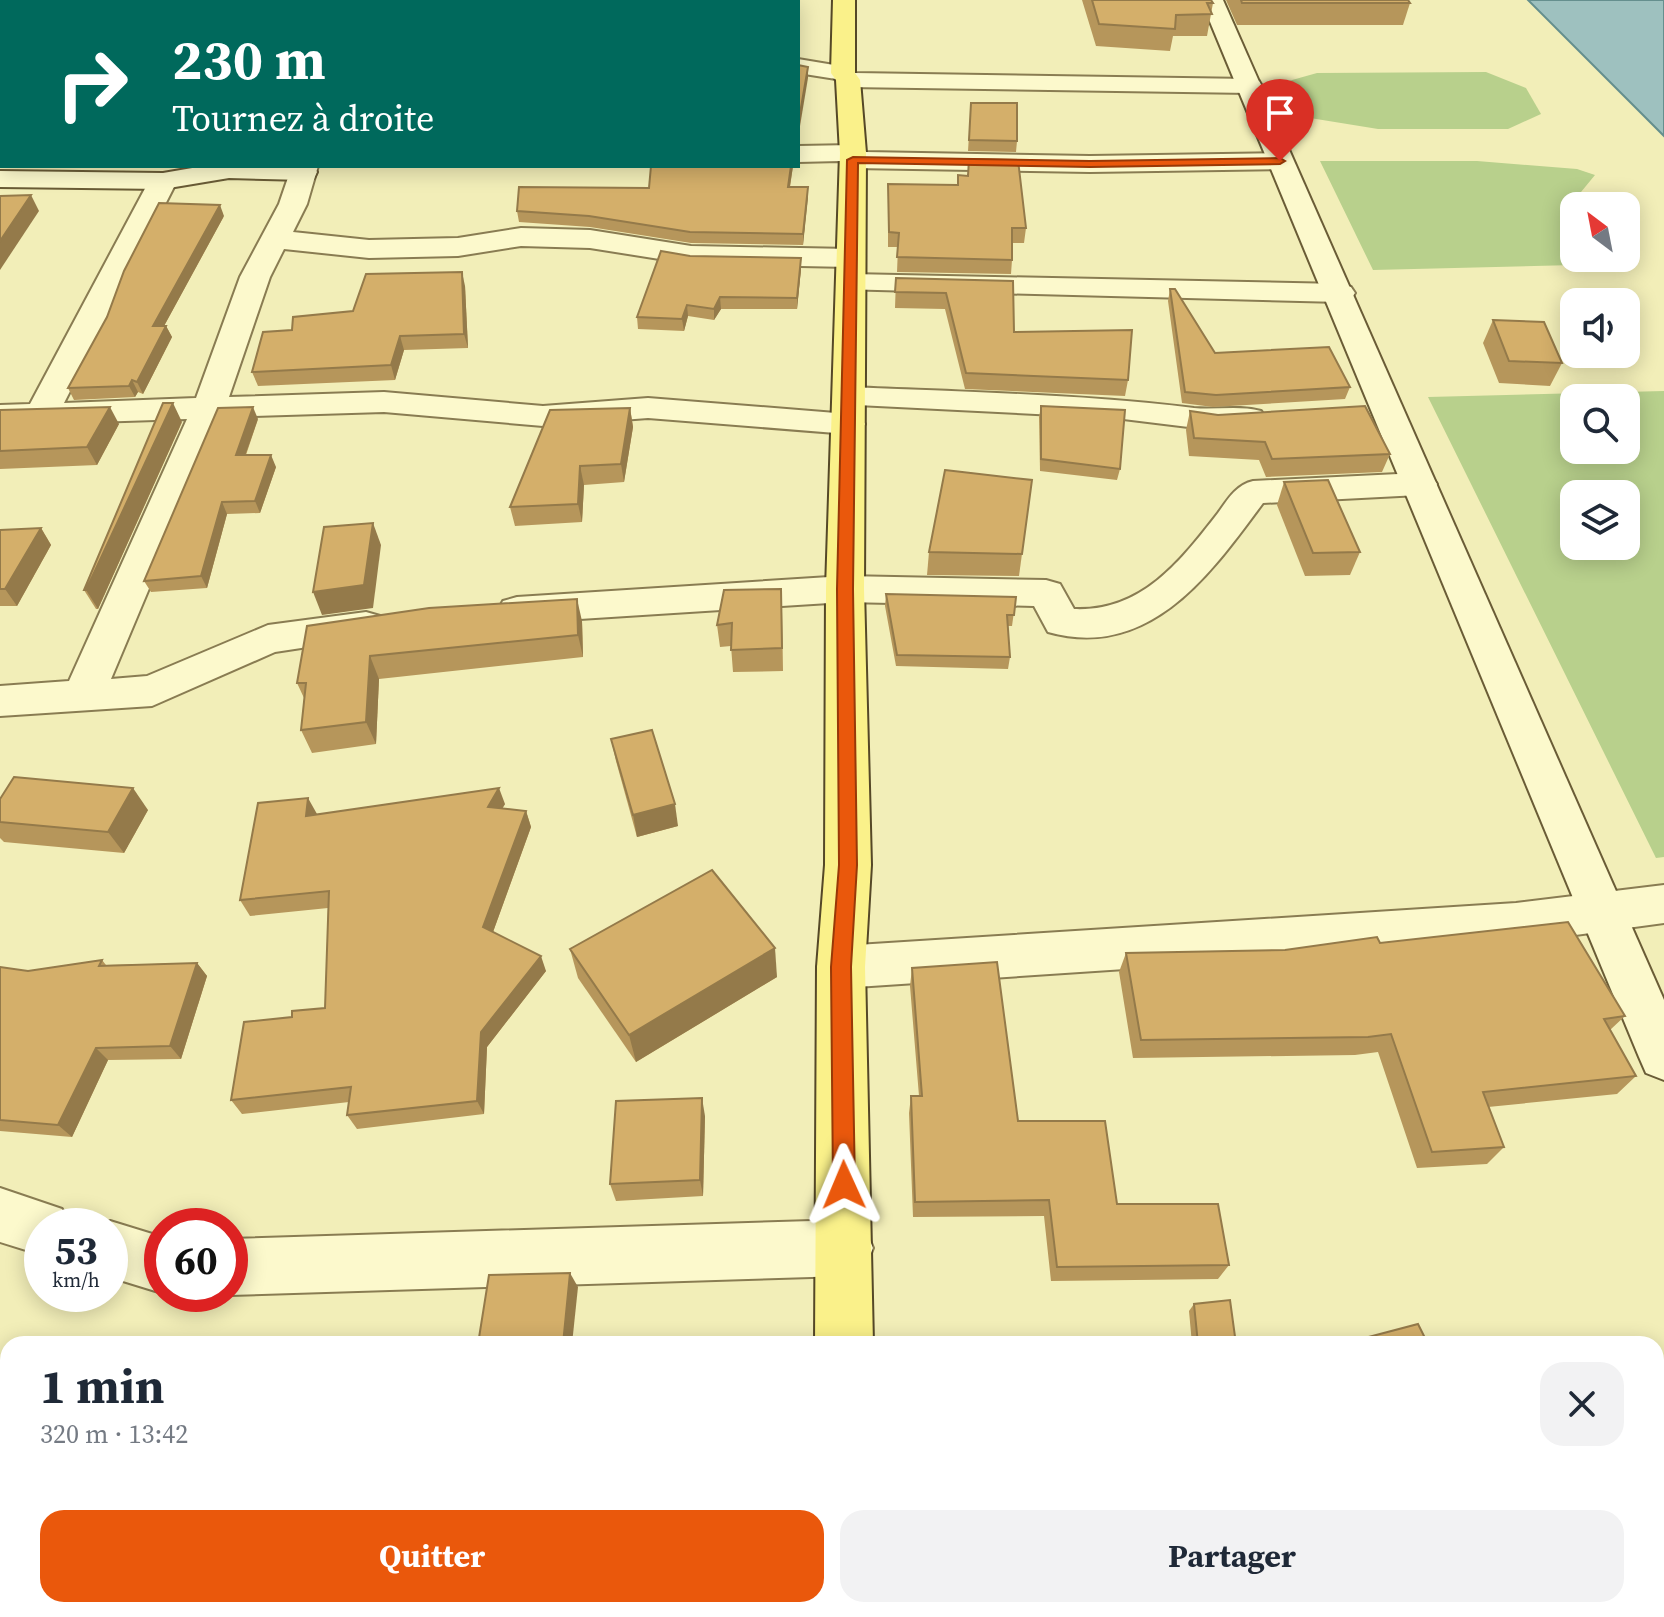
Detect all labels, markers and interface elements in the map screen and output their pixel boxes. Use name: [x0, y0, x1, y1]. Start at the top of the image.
text: 230 m: [172, 21, 326, 98]
icon: right: [40, 32, 144, 136]
pin: [1246, 79, 1314, 161]
icon: arrive: [1258, 91, 1302, 135]
text: Tournez à droite: [172, 94, 434, 143]
north arrow: [1560, 192, 1640, 272]
map controls: [1560, 192, 1640, 560]
button: sound: [1560, 288, 1640, 368]
button: search: [1560, 384, 1640, 464]
button: layers: [1560, 480, 1640, 560]
position arrow: [802, 1143, 886, 1227]
speed limit sign: 60: [144, 1208, 248, 1312]
text: 53: [54, 1223, 98, 1277]
text: km/h: [52, 1266, 100, 1294]
text: 1 min: [40, 1353, 165, 1419]
button: close: [1540, 1362, 1624, 1446]
text: 320 m · 13:42: [40, 1416, 188, 1452]
button: Quitter: [40, 1510, 824, 1602]
button: Partager: [840, 1510, 1624, 1602]

